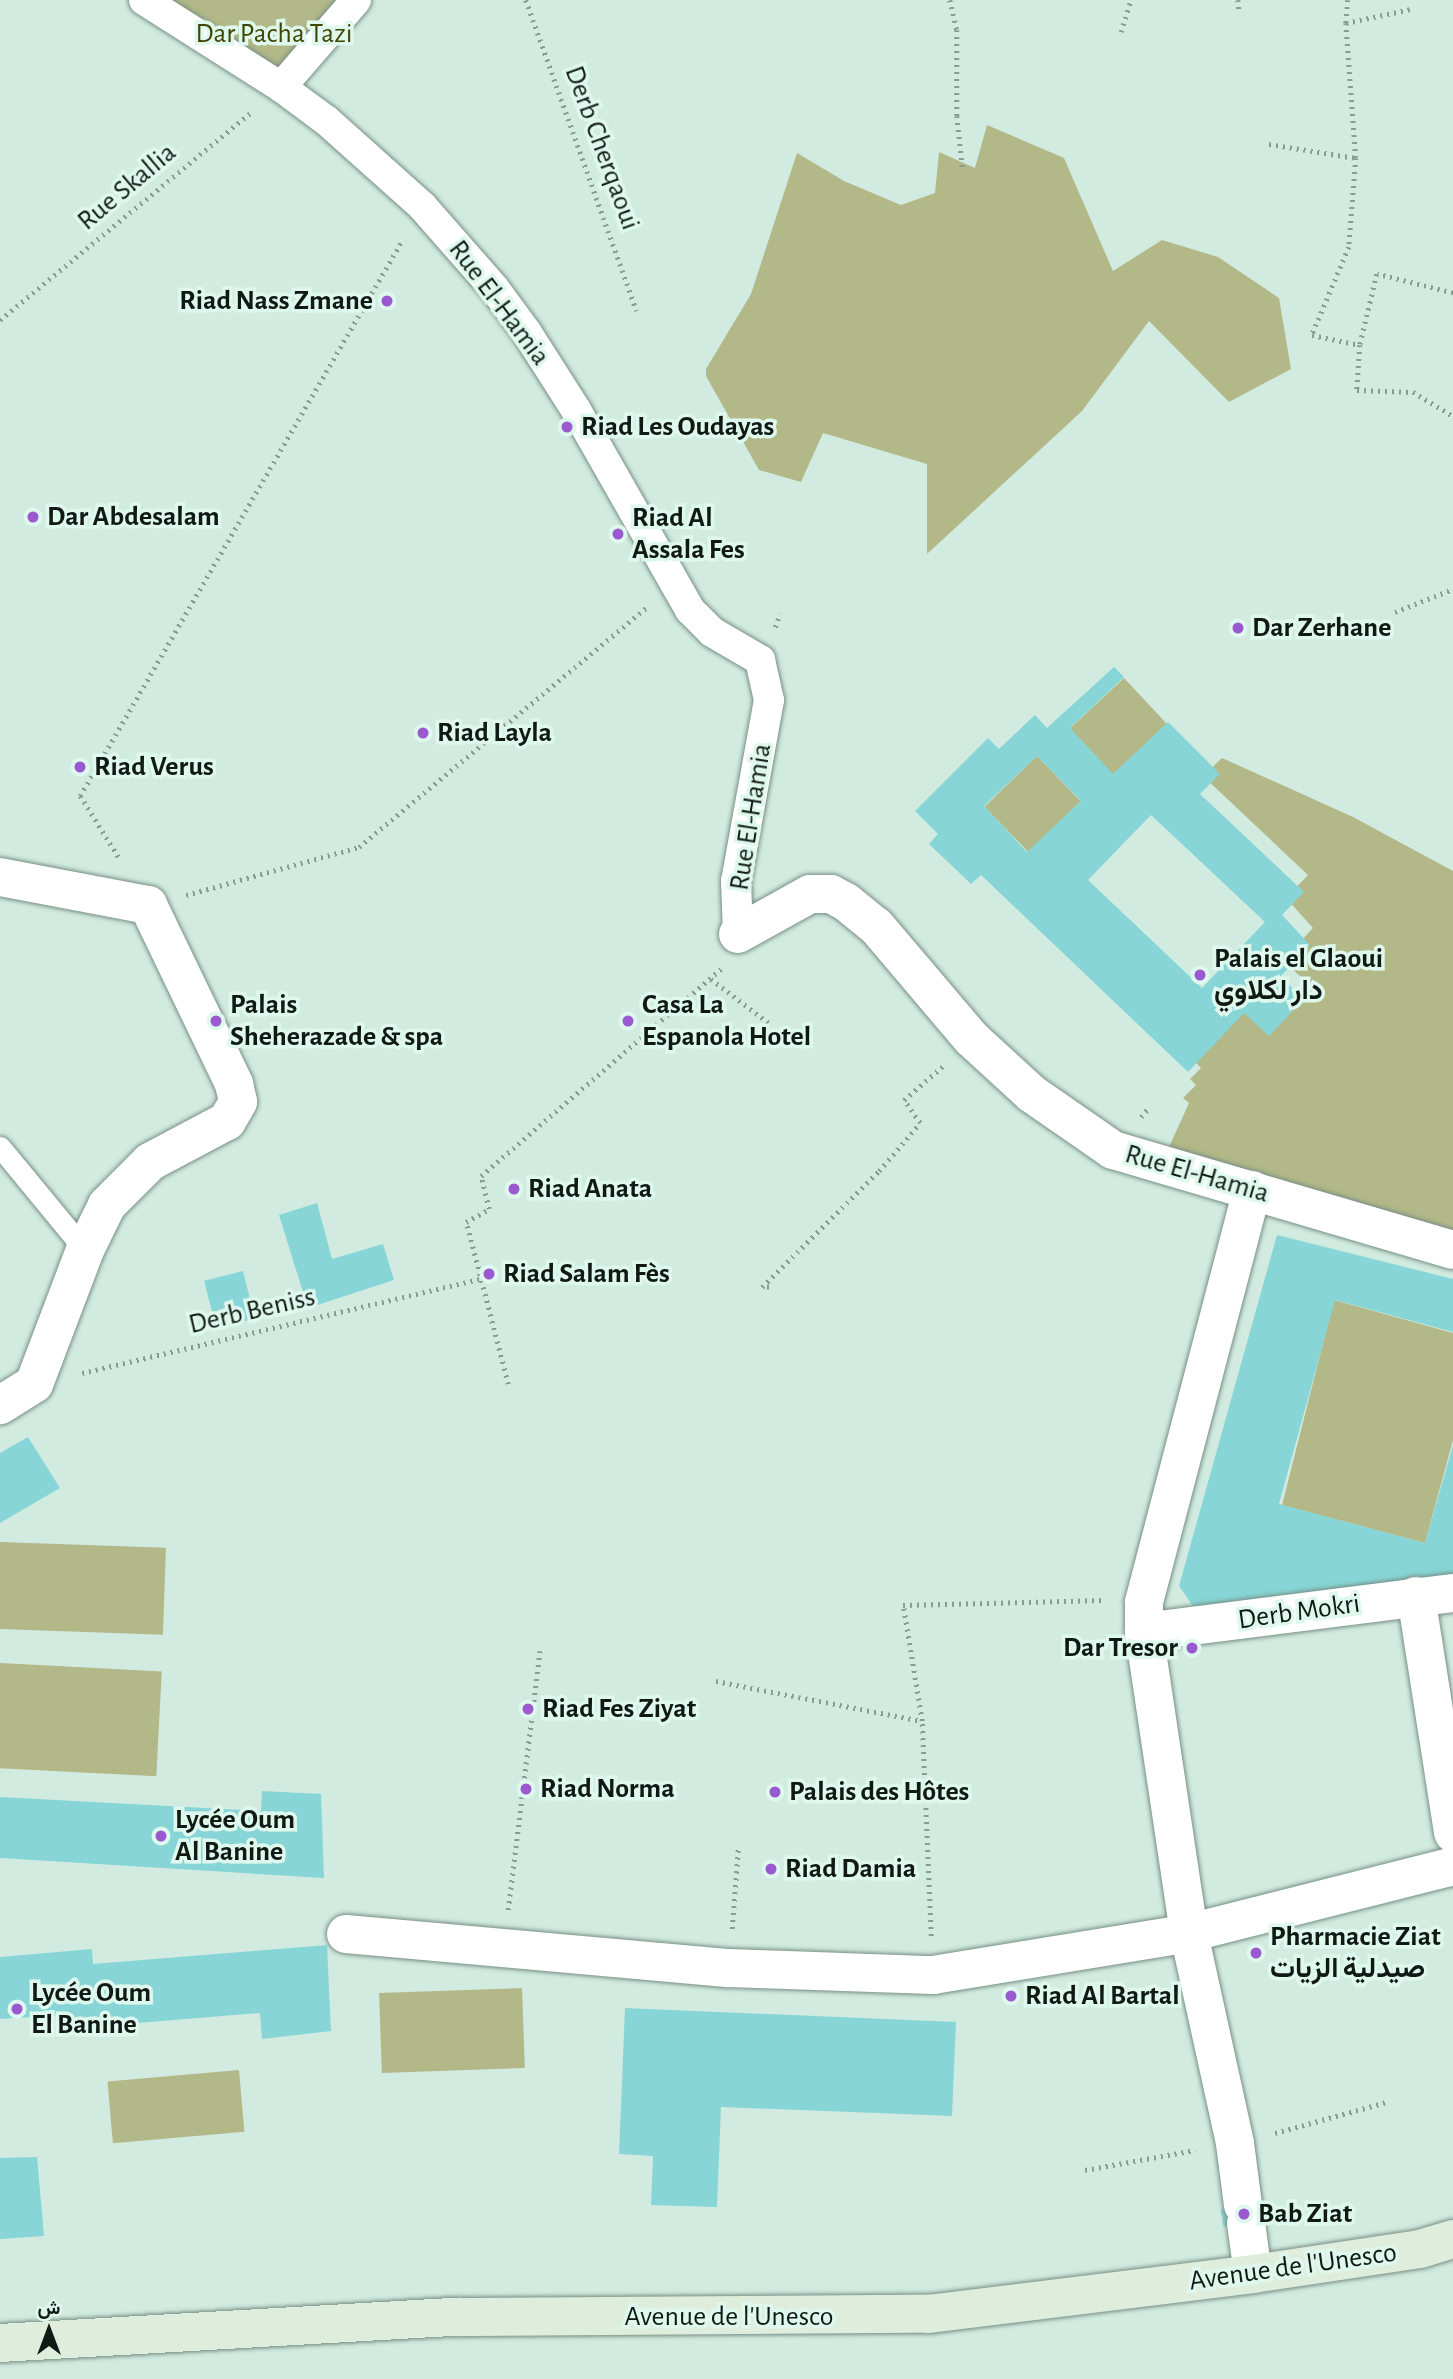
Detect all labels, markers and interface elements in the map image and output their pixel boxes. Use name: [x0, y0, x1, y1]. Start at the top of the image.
park label: Dar Pacha Tazi: [195, 17, 353, 51]
street label: Derb Cherqaoui: [557, 61, 647, 235]
street label: Rue Skallia: [71, 136, 183, 238]
street label: Rue El-Hamia: [441, 234, 557, 372]
place label: Riad Nass Zmane: [179, 284, 373, 318]
marker: Riad Nass Zmane: [379, 293, 395, 309]
place label: Riad Les Oudayas: [581, 410, 774, 444]
marker: Riad Les Oudayas: [559, 419, 575, 435]
place label: Dar Abdesalam: [47, 500, 220, 534]
place label: Riad Al Assala Fes: [632, 501, 745, 567]
marker: Dar Abdesalam: [25, 509, 41, 525]
marker: Riad Al Assala Fes: [610, 526, 626, 542]
place label: Dar Zerhane: [1252, 611, 1391, 645]
marker: Dar Zerhane: [1230, 620, 1246, 636]
place label: Riad Layla: [437, 716, 552, 750]
marker: Riad Layla: [415, 725, 431, 741]
street label: Rue El-Hamia: [723, 741, 779, 893]
place label: Riad Verus: [94, 750, 214, 784]
marker: Riad Verus: [72, 759, 88, 775]
place label: Palais el Glaoui دار لكلاوي: [1214, 942, 1383, 1008]
marker: Palais el Glaoui دار لكلاوي: [1192, 967, 1208, 983]
place label: Palais Sheherazade & spa: [230, 988, 443, 1054]
place label: Casa La Espanola Hotel: [642, 988, 811, 1054]
marker: Palais Sheherazade & spa: [208, 1013, 224, 1029]
marker: Casa La Espanola Hotel: [620, 1013, 636, 1029]
street label: Rue El-Hamia: [1121, 1137, 1273, 1211]
place label: Riad Anata: [528, 1172, 652, 1206]
marker: Riad Anata: [506, 1181, 522, 1197]
place label: Riad Salam Fès: [503, 1257, 670, 1291]
marker: Riad Salam Fès: [481, 1266, 497, 1282]
street label: Derb Beniss: [186, 1280, 318, 1342]
street label: Derb Mokri: [1236, 1587, 1362, 1637]
place label: Dar Tresor: [1063, 1631, 1178, 1665]
marker: Dar Tresor: [1184, 1640, 1200, 1656]
place label: Riad Fes Ziyat: [542, 1692, 696, 1726]
marker: Riad Fes Ziyat: [520, 1701, 536, 1717]
place label: Riad Norma: [540, 1772, 675, 1806]
place label: Palais des Hôtes: [789, 1775, 969, 1809]
marker: Riad Norma: [518, 1781, 534, 1797]
marker: Palais des Hôtes: [767, 1784, 783, 1800]
place label: Lycée Oum Al Banine: [175, 1803, 295, 1869]
marker: Lycée Oum Al Banine: [153, 1828, 169, 1844]
place label: Riad Damia: [785, 1852, 916, 1886]
marker: Riad Damia: [763, 1861, 779, 1877]
place label: Pharmacie Ziat صيدلية الزيات: [1270, 1920, 1441, 1986]
marker: Pharmacie Ziat صيدلية الزيات: [1248, 1945, 1264, 1961]
place label: Lycée Oum El Banine: [31, 1976, 151, 2042]
place label: Riad Al Bartal: [1025, 1979, 1180, 2013]
marker: Riad Al Bartal: [1003, 1988, 1019, 2004]
marker: Lycée Oum El Banine: [9, 2001, 25, 2017]
place label: Bab Ziat: [1258, 2197, 1352, 2231]
marker: Bab Ziat: [1236, 2206, 1252, 2222]
street label: Avenue de l'Unesco: [1187, 2236, 1399, 2298]
north arrow: [14, 2295, 84, 2365]
text: ش: [38, 2299, 60, 2318]
street label: Avenue de l'Unesco: [624, 2300, 834, 2334]

